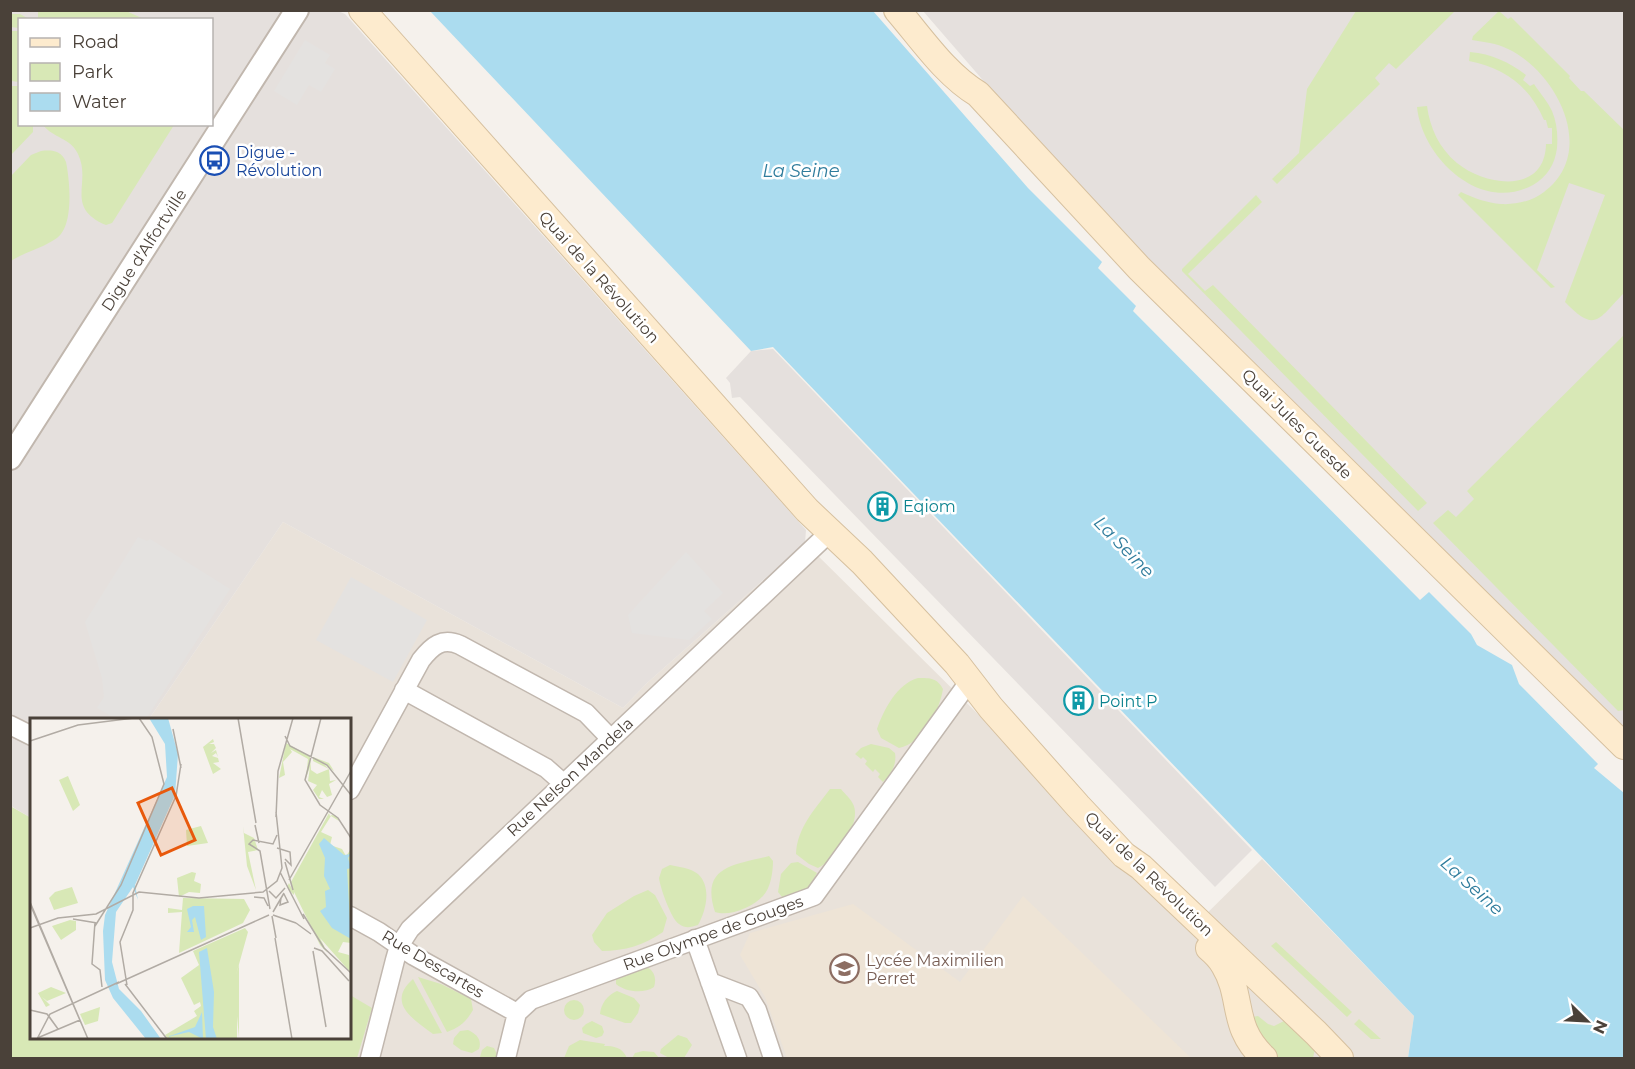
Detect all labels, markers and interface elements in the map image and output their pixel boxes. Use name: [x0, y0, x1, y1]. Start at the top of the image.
legend: [18, 18, 213, 126]
text: Road: [72, 31, 119, 53]
text: Park: [72, 61, 113, 83]
text: Water: [72, 91, 127, 113]
place label: Digue - Révolution: [236, 143, 322, 180]
bus stop icon: Digue - Révolution: [199, 145, 231, 177]
water label: La Seine: [762, 160, 840, 182]
street label: Digue d'Alfortville: [97, 185, 191, 315]
street label: Quai de la Révolution: [535, 207, 663, 347]
street label: Quai Jules Guesde: [1238, 365, 1356, 483]
building icon: Eqiom: [866, 490, 898, 522]
place label: Eqiom: [903, 497, 956, 516]
water label: La Seine: [1089, 512, 1159, 582]
building icon: Point P: [1062, 685, 1094, 717]
place label: Point P: [1099, 692, 1158, 711]
street label: Rue Nelson Mandela: [503, 714, 637, 840]
inset map: [30, 718, 351, 1039]
street label: Quai de la Révolution: [1081, 808, 1217, 940]
water label: La Seine: [1436, 852, 1508, 920]
street label: Rue Olympe de Gouges: [620, 891, 806, 975]
street label: Rue Descartes: [379, 926, 488, 1002]
place label: Lycée Maximilien Perret: [866, 951, 1004, 988]
school or university icon: Lycée Maximilien Perret: [829, 953, 861, 985]
north arrow: [1557, 991, 1617, 1051]
text: N: [1589, 1017, 1612, 1037]

